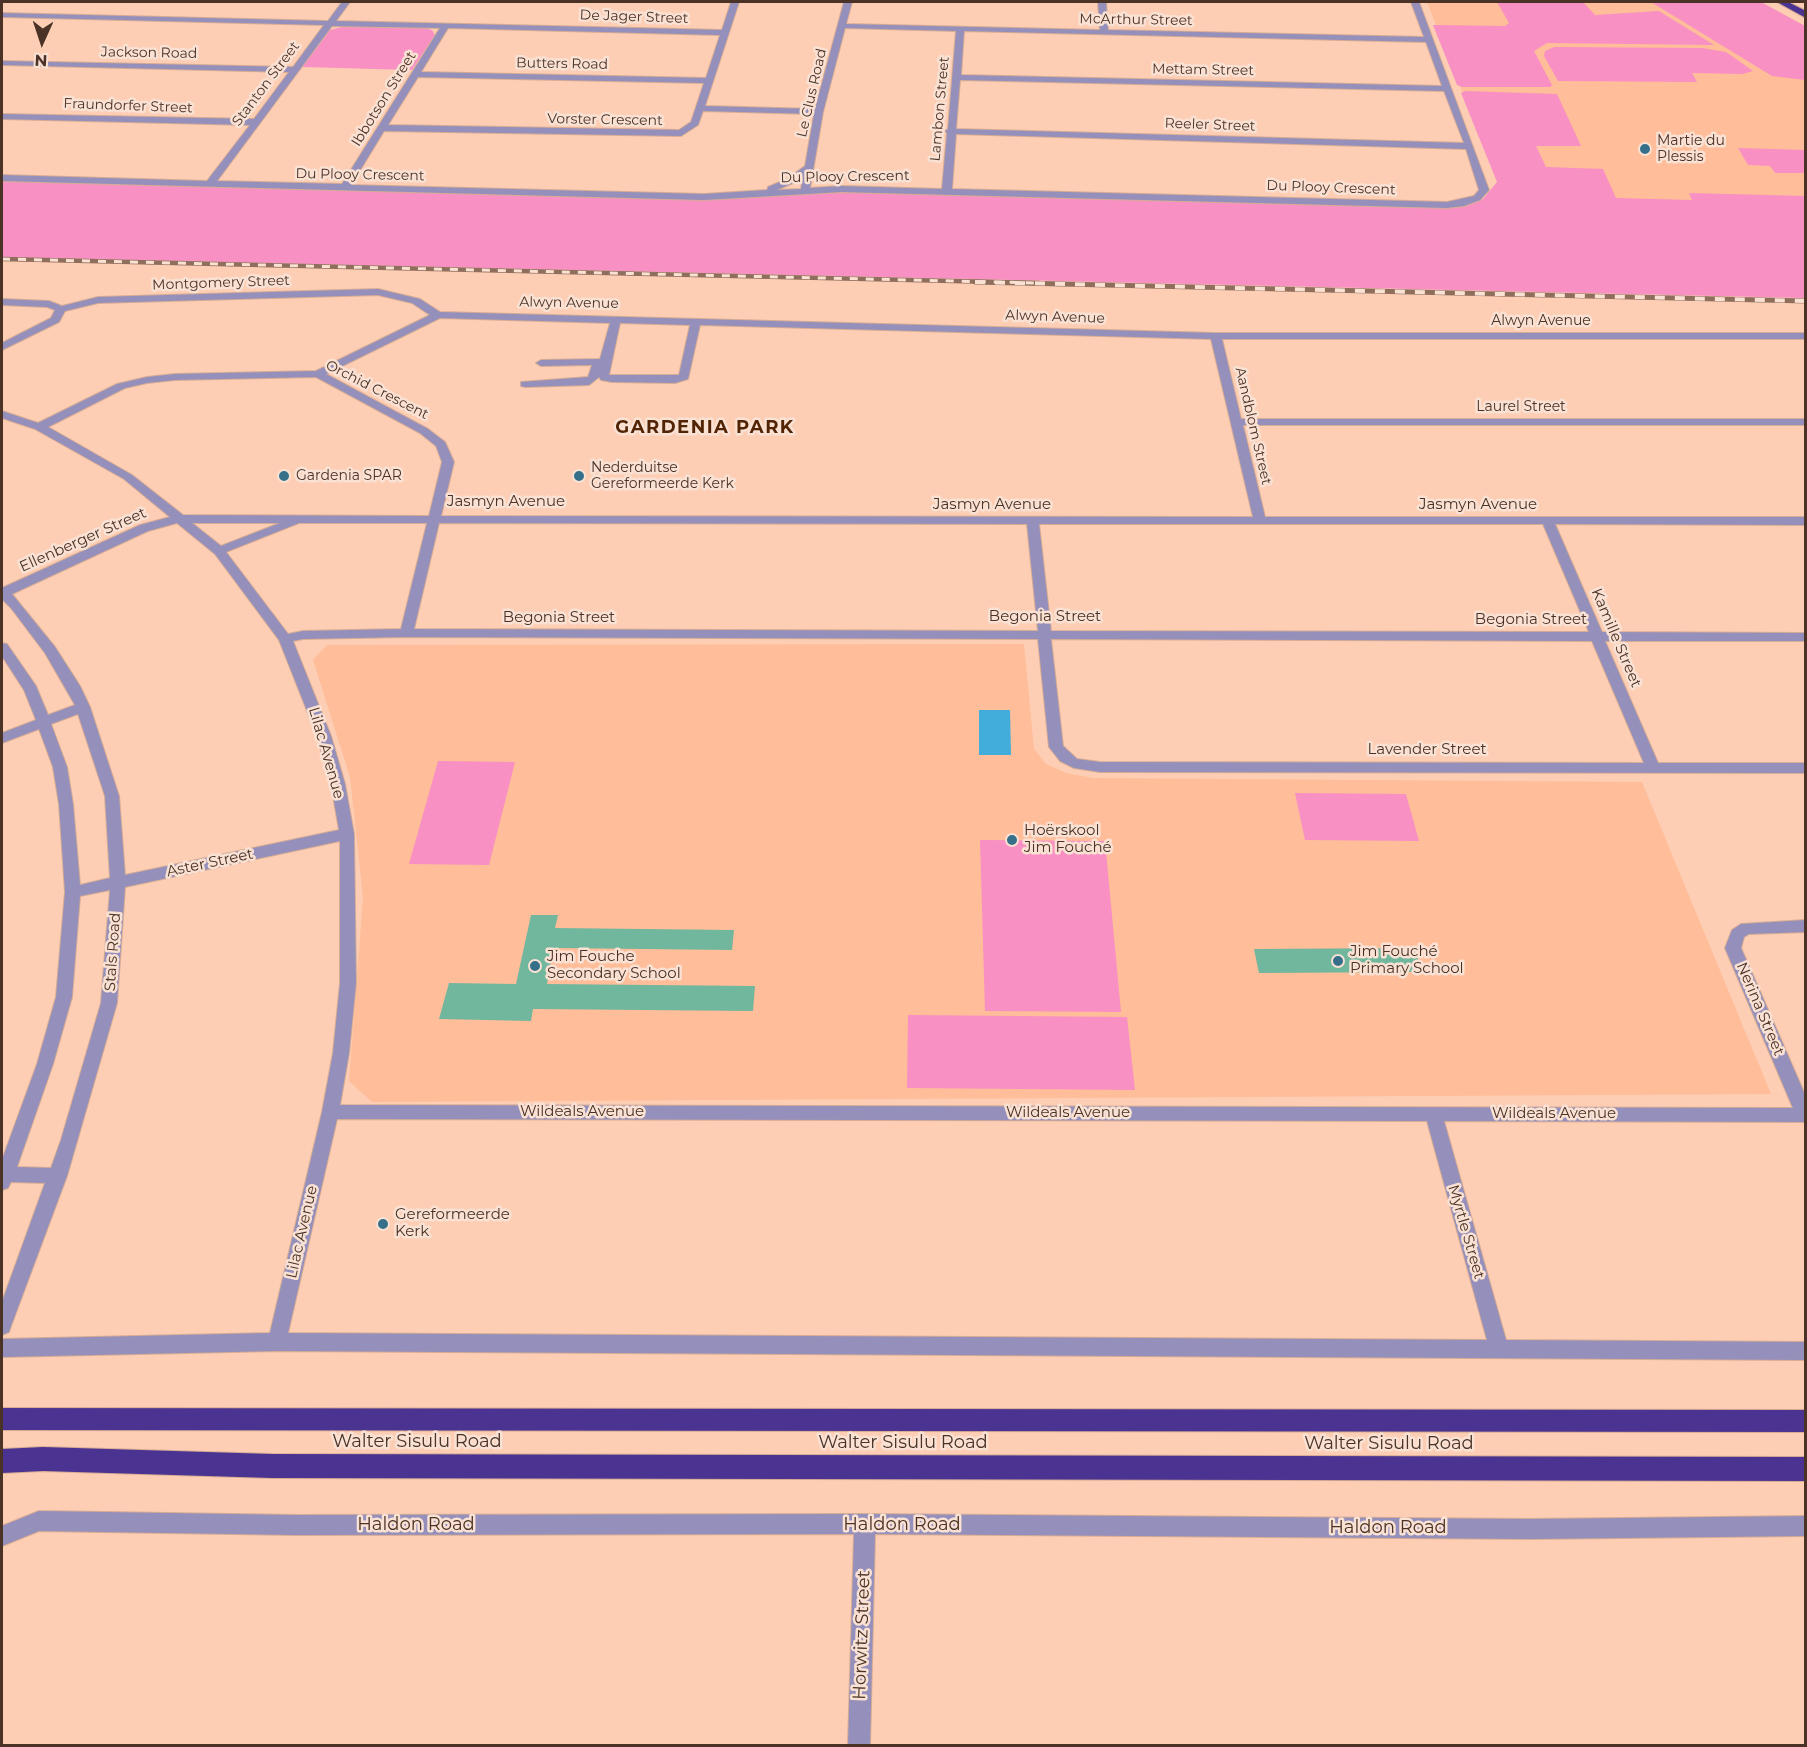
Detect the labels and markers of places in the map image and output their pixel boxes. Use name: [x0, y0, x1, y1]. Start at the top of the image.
place label: Martie du Plessis: [1657, 133, 1725, 166]
marker: Martie du Plessis: [1638, 142, 1652, 156]
place label: Nederduitse Gereformeerde Kerk: [591, 460, 734, 492]
place label: Gardenia SPAR: [296, 468, 402, 484]
marker: Gardenia SPAR: [277, 469, 291, 483]
marker: Nederduitse Gereformeerde Kerk: [572, 469, 586, 483]
place label: Hoërskool Jim Fouché: [1024, 822, 1112, 857]
marker: Hoërskool Jim Fouché: [1005, 833, 1019, 847]
place label: Jim Fouché Primary School: [1350, 943, 1464, 978]
place label: Jim Fouche Secondary School: [547, 948, 681, 983]
marker: Jim Fouché Primary School: [1331, 954, 1345, 968]
marker: Jim Fouche Secondary School: [528, 959, 542, 973]
place label: Gereformeerde Kerk: [395, 1206, 510, 1241]
marker: Gereformeerde Kerk: [376, 1217, 390, 1231]

